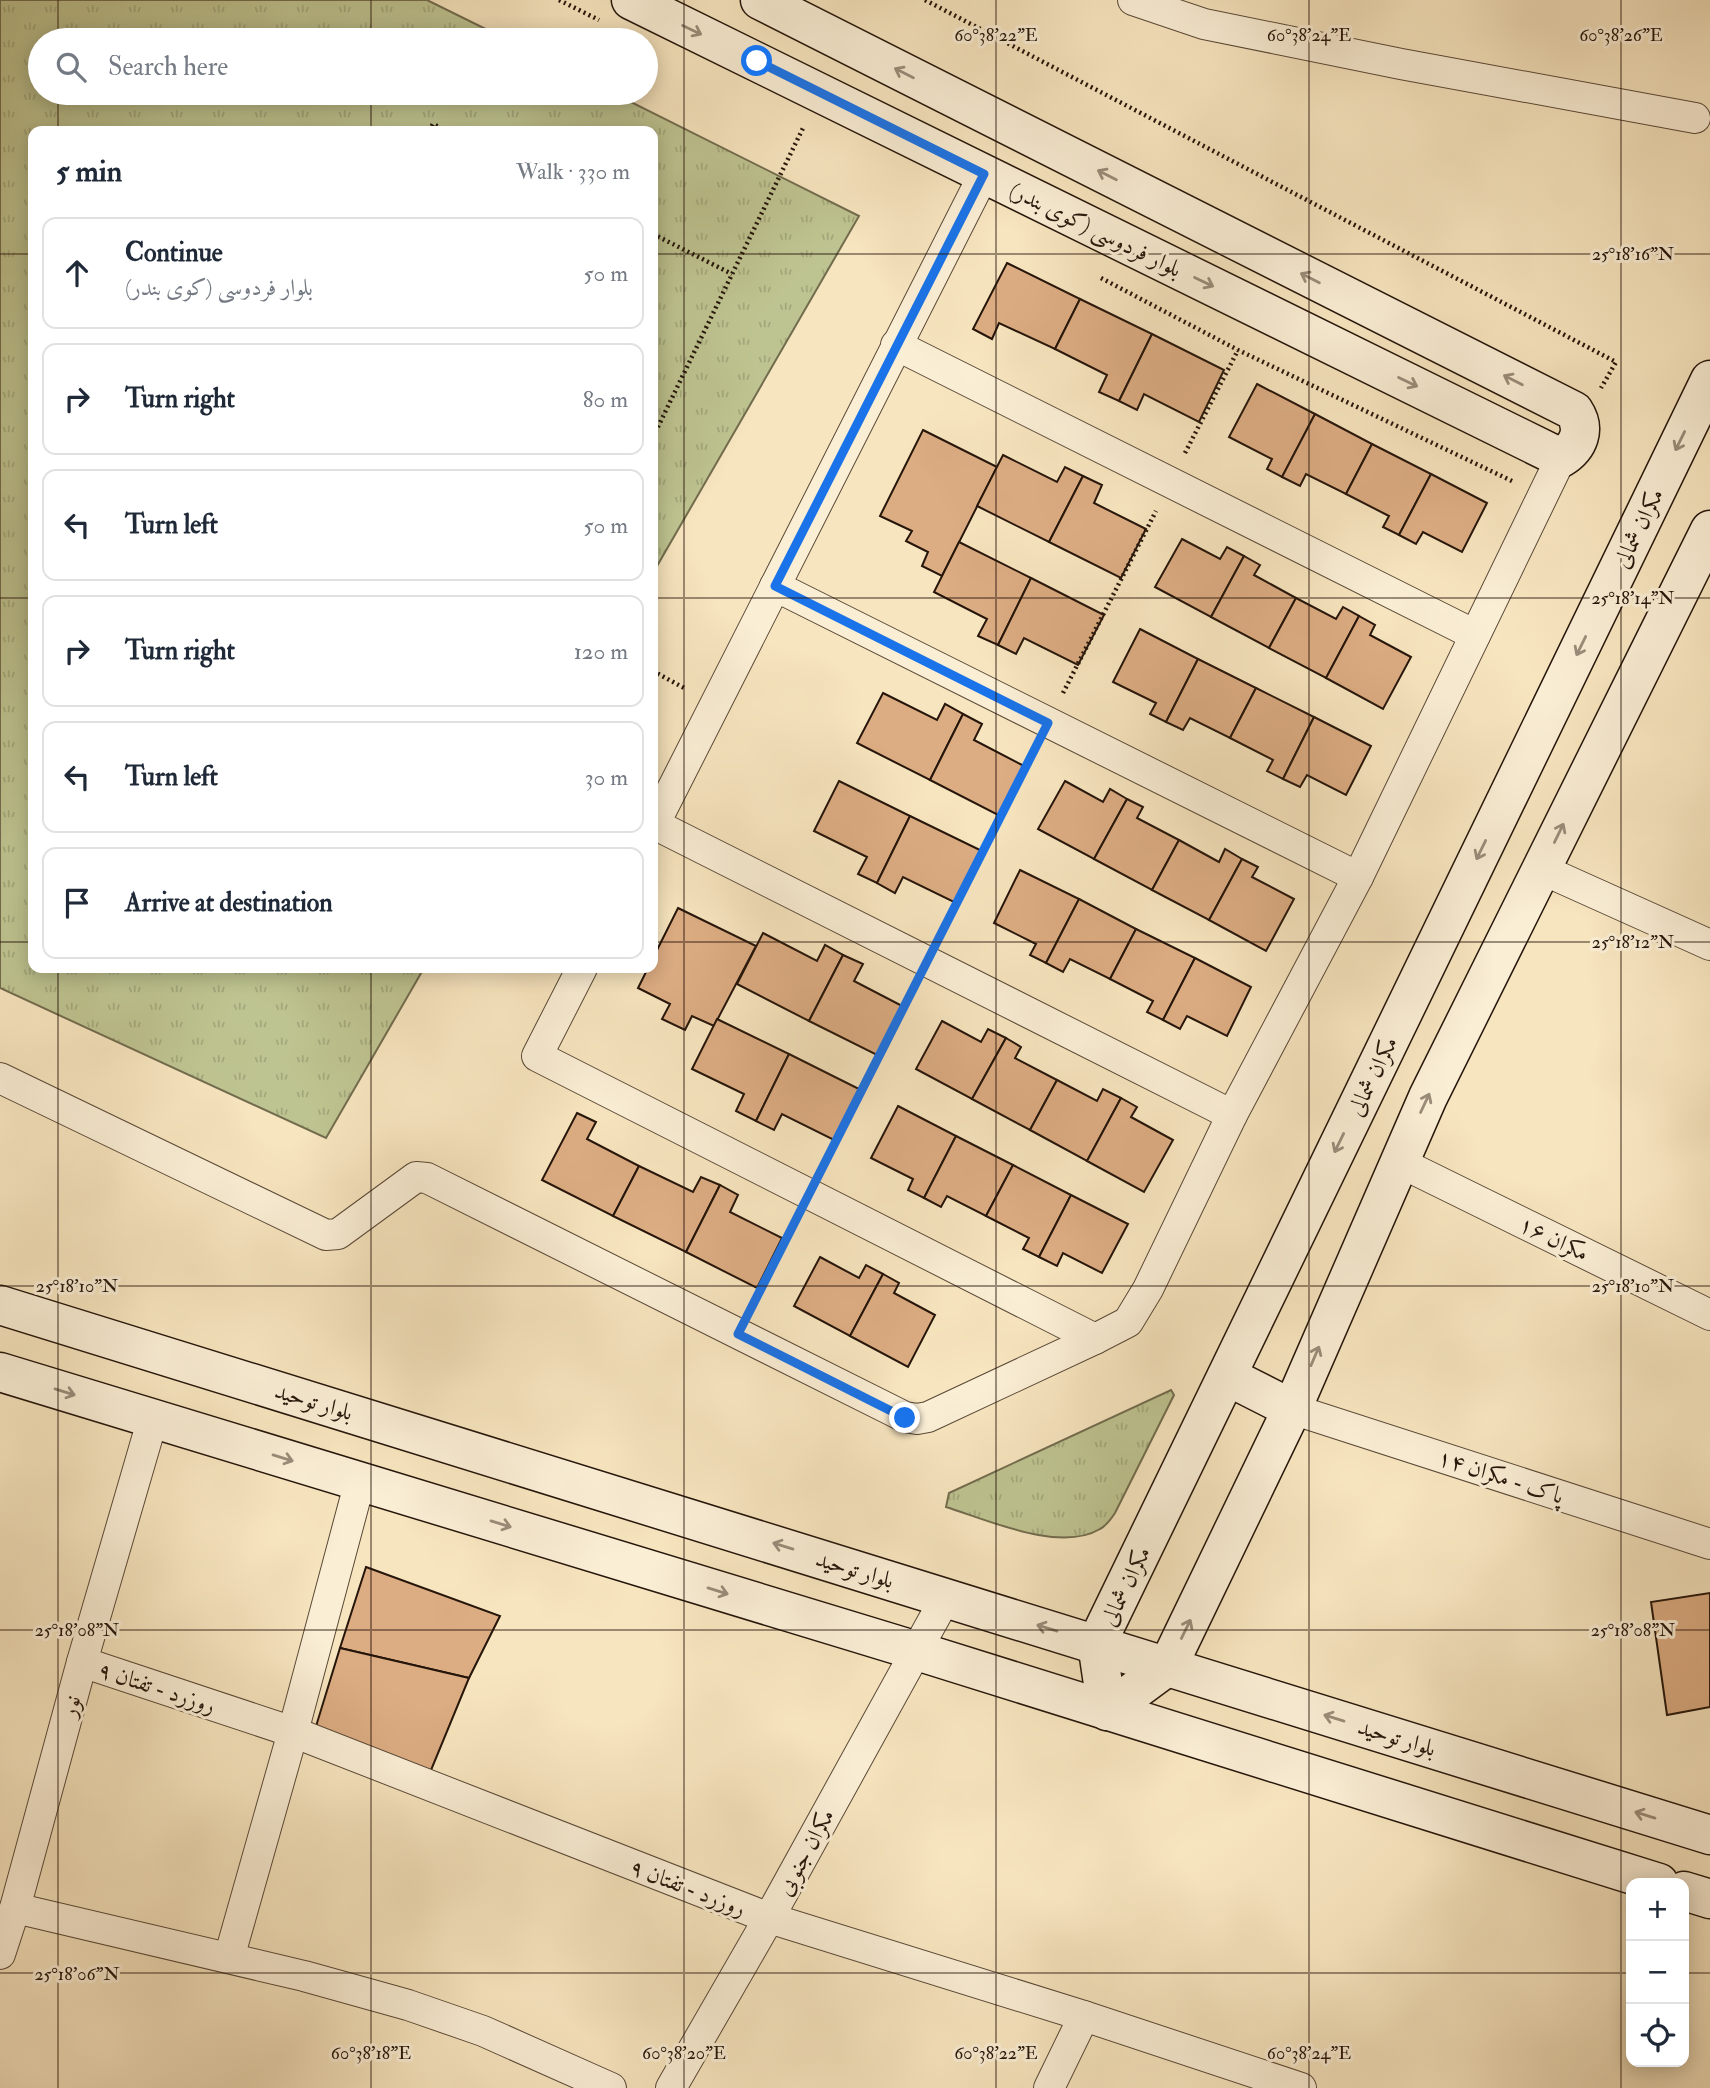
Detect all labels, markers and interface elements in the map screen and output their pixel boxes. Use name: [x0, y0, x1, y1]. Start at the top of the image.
one-way arrow: [681, 24, 702, 37]
text: 60°38'22"E: [954, 24, 1038, 47]
text: 60°38'24"E: [1267, 24, 1351, 47]
text: 60°38'26"E: [1579, 24, 1663, 47]
search box: [28, 28, 658, 105]
route start: [741, 45, 772, 76]
icon: search: [52, 48, 90, 86]
text: Search here: [108, 51, 228, 83]
one-way arrow: [894, 65, 915, 79]
text: 5 min: [56, 153, 122, 190]
text: Walk · 330 m: [516, 157, 630, 186]
one-way arrow: [1097, 168, 1118, 182]
street label: بلوار فردوسی (کوی بندر): [1004, 175, 1187, 285]
text: Continue: [125, 237, 223, 269]
text: 25°18'16"N: [1592, 243, 1674, 266]
icon: ahead: [58, 254, 96, 292]
text: 50 m: [584, 259, 628, 288]
one-way arrow: [1300, 270, 1321, 284]
text: بلوار فردوسی (کوی بندر): [125, 273, 313, 302]
one-way arrow: [1193, 276, 1214, 290]
one-way arrow: [1503, 373, 1524, 387]
one-way arrow: [1397, 376, 1418, 390]
icon: right: [58, 380, 96, 418]
text: Turn right: [125, 383, 235, 415]
text: 80 m: [583, 385, 628, 414]
one-way arrow: [1673, 430, 1687, 451]
street label: مکران شمالی: [1607, 484, 1670, 573]
icon: left: [58, 506, 96, 544]
text: Turn left: [125, 509, 218, 541]
text: 50 m: [584, 511, 628, 540]
text: 25°18'14"N: [1592, 587, 1674, 610]
icon: right: [58, 632, 96, 670]
text: Turn right: [125, 635, 235, 667]
one-way arrow: [1573, 635, 1587, 656]
text: 120 m: [574, 637, 628, 666]
icon: left: [58, 758, 96, 796]
text: Turn left: [125, 761, 218, 793]
text: 30 m: [585, 763, 628, 792]
one-way arrow: [1553, 823, 1566, 844]
one-way arrow: [1474, 839, 1487, 860]
icon: arrive: [58, 884, 96, 922]
text: Arrive at destination: [125, 887, 333, 919]
text: 25°18'12"N: [1592, 931, 1674, 954]
street label: مکران شمالی: [1341, 1032, 1404, 1121]
one-way arrow: [1419, 1093, 1433, 1114]
one-way arrow: [1332, 1132, 1345, 1153]
street label: مکران ۱۶: [1514, 1209, 1593, 1268]
text: 25°18'10"N: [36, 1275, 118, 1298]
text: 25°18'10"N: [1592, 1275, 1674, 1298]
one-way arrow: [1309, 1346, 1322, 1368]
street label: بلوار توحید: [271, 1376, 357, 1427]
one-way arrow: [54, 1386, 76, 1399]
route end: [889, 1402, 920, 1433]
street label: پاک - مکران ۱۴: [1434, 1442, 1569, 1513]
one-way arrow: [272, 1452, 294, 1465]
one-way arrow: [489, 1519, 511, 1532]
one-way arrow: [772, 1539, 794, 1552]
street label: مکران شمالی: [1094, 1542, 1157, 1631]
street label: بلوار توحید: [812, 1544, 898, 1595]
one-way arrow: [707, 1585, 729, 1598]
text: 25°18'08"N: [35, 1619, 119, 1642]
one-way arrow: [1180, 1619, 1194, 1640]
text: 25°18'08"N: [1591, 1619, 1675, 1642]
one-way arrow: [1036, 1621, 1058, 1634]
street label: روزرد - تفتان ۹: [94, 1655, 219, 1720]
street label: نور: [53, 1692, 87, 1722]
one-way arrow: [1323, 1711, 1345, 1724]
street label: بلوار توحید: [1354, 1712, 1440, 1763]
street label: مکران جنوبی: [770, 1804, 842, 1901]
one-way arrow: [1634, 1807, 1656, 1820]
street label: روزرد - تفتان ۹: [626, 1852, 750, 1923]
map controls: [1626, 1878, 1689, 2067]
button: +: [1626, 1878, 1689, 1941]
button: −: [1626, 1941, 1689, 2004]
text: 25°18'06"N: [34, 1963, 120, 1986]
button: locate: [1626, 2004, 1689, 2067]
text: 60°38'18"E: [331, 2042, 411, 2065]
text: 60°38'20"E: [642, 2042, 726, 2065]
text: 60°38'22"E: [954, 2042, 1038, 2065]
text: 60°38'24"E: [1267, 2042, 1351, 2065]

